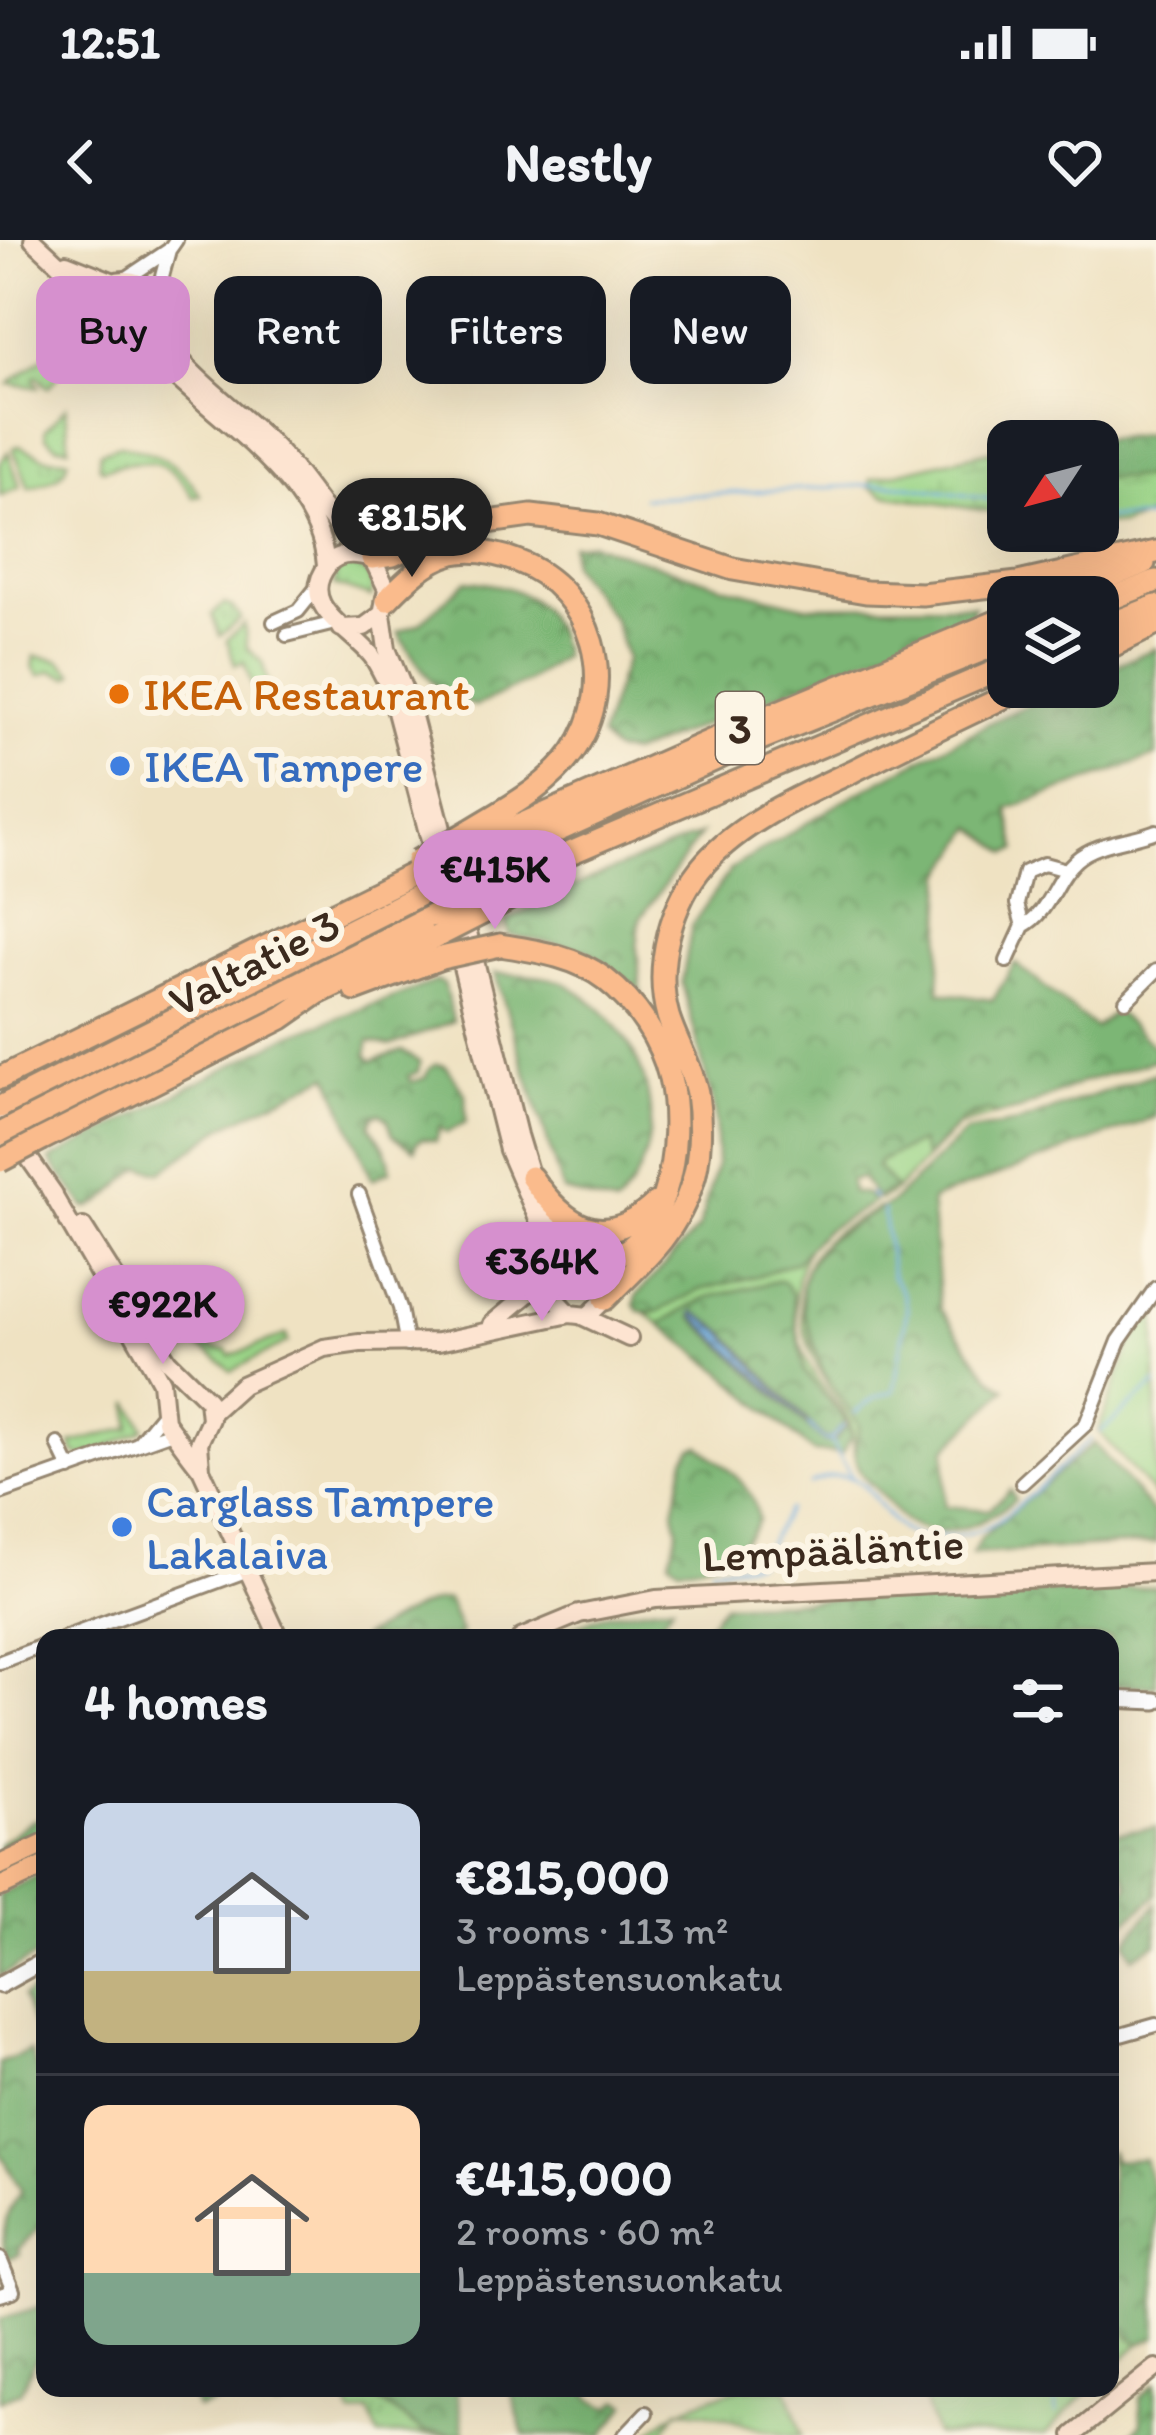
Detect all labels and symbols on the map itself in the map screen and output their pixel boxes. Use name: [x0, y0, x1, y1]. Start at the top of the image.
north arrow: [987, 420, 1119, 552]
pin: €815K: [328, 478, 496, 580]
place label: IKEA Restaurant: [143, 667, 470, 721]
marker: IKEA Restaurant: [106, 681, 132, 707]
road number: 3: [716, 692, 764, 764]
place label: IKEA Tampere: [144, 739, 423, 793]
marker: IKEA Tampere: [107, 753, 133, 779]
pin: €415K: [411, 830, 579, 932]
street label: Valtatie 3: [160, 896, 348, 1028]
pin: €364K: [458, 1222, 626, 1324]
pin: €922K: [79, 1265, 247, 1367]
place label: Carglass Tampere Lakalaiva: [146, 1474, 494, 1580]
marker: Carglass Tampere Lakalaiva: [109, 1514, 135, 1540]
street label: Lempääläntie: [701, 1515, 965, 1583]

